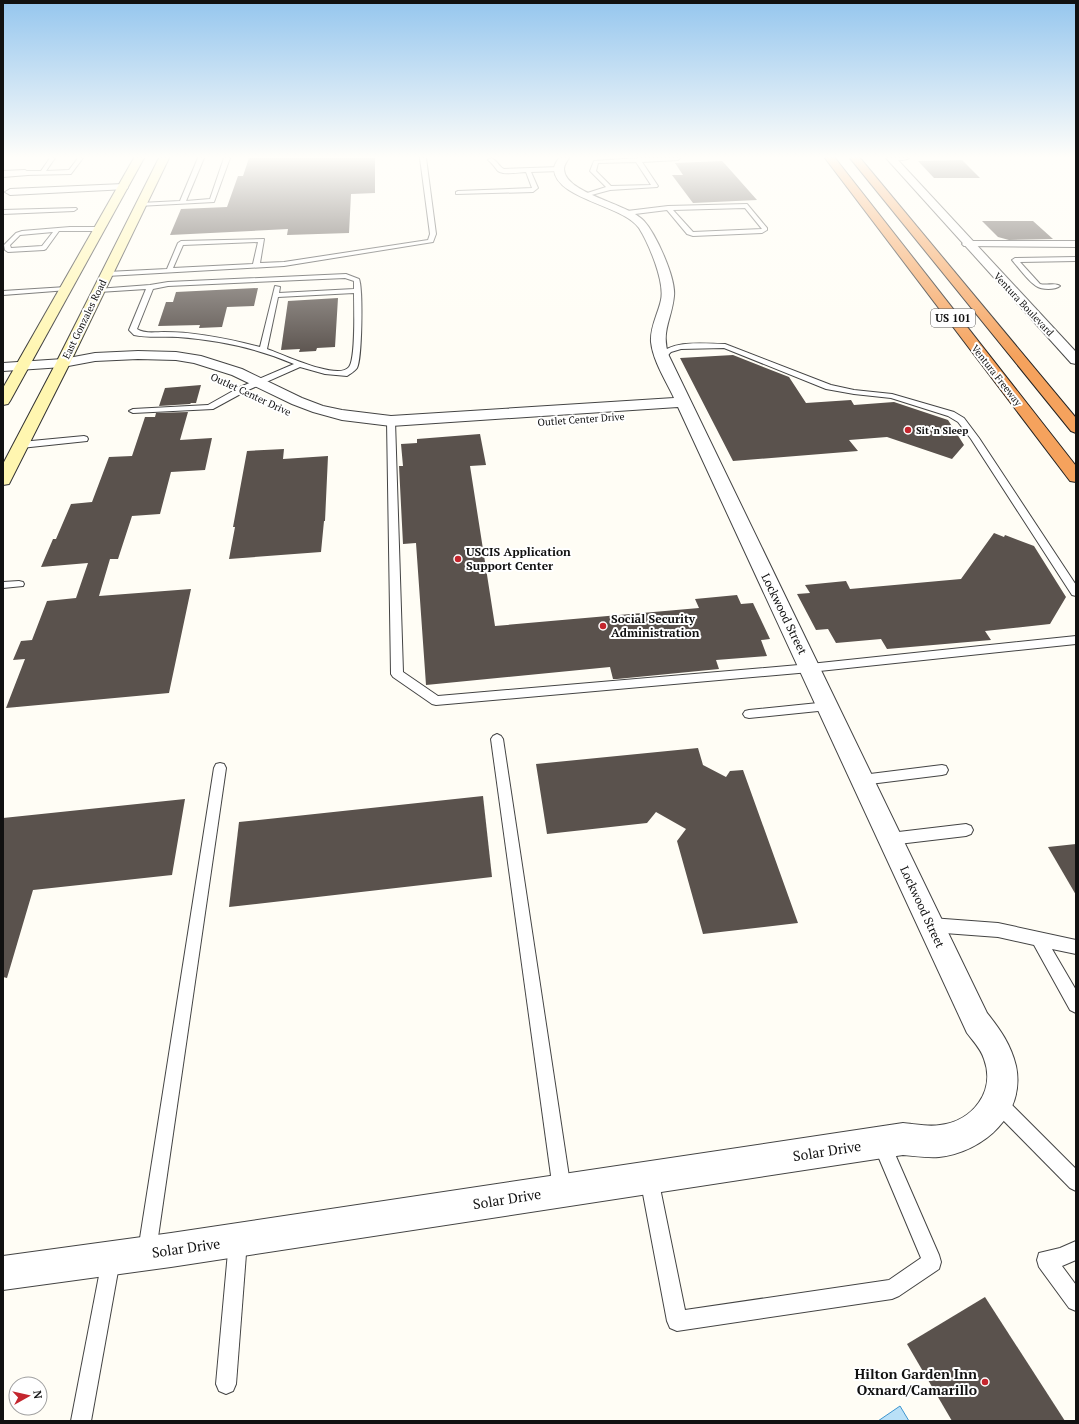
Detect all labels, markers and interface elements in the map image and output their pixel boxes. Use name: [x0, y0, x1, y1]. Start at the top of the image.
street label: Ventura Boulevard: [991, 270, 1057, 339]
street label: East Gonzales Road: [60, 277, 109, 361]
road number: US 101: [931, 309, 975, 327]
street label: Ventura Freeway: [969, 342, 1025, 409]
street label: Outlet Center Drive: [209, 370, 293, 419]
street label: Outlet Center Drive: [537, 410, 625, 429]
place label: Sit 'n Sleep: [916, 424, 968, 437]
marker: Sit 'n Sleep: [903, 425, 913, 435]
place label: USCIS Application Support Center: [466, 544, 571, 573]
marker: USCIS Application Support Center: [453, 554, 463, 564]
street label: Lockwood Street: [758, 571, 811, 657]
place label: Social Security Administration: [611, 611, 700, 640]
marker: Social Security Administration: [598, 621, 608, 631]
street label: Lockwood Street: [897, 864, 948, 951]
street label: Solar Drive: [792, 1136, 862, 1165]
street label: Solar Drive: [472, 1184, 542, 1213]
street label: Solar Drive: [151, 1233, 221, 1262]
place label: Hilton Garden Inn Oxnard/Camarillo: [855, 1364, 977, 1399]
north arrow: [8, 1376, 48, 1416]
marker: Hilton Garden Inn Oxnard/Camarillo: [980, 1377, 990, 1387]
text: N: [30, 1390, 46, 1400]

